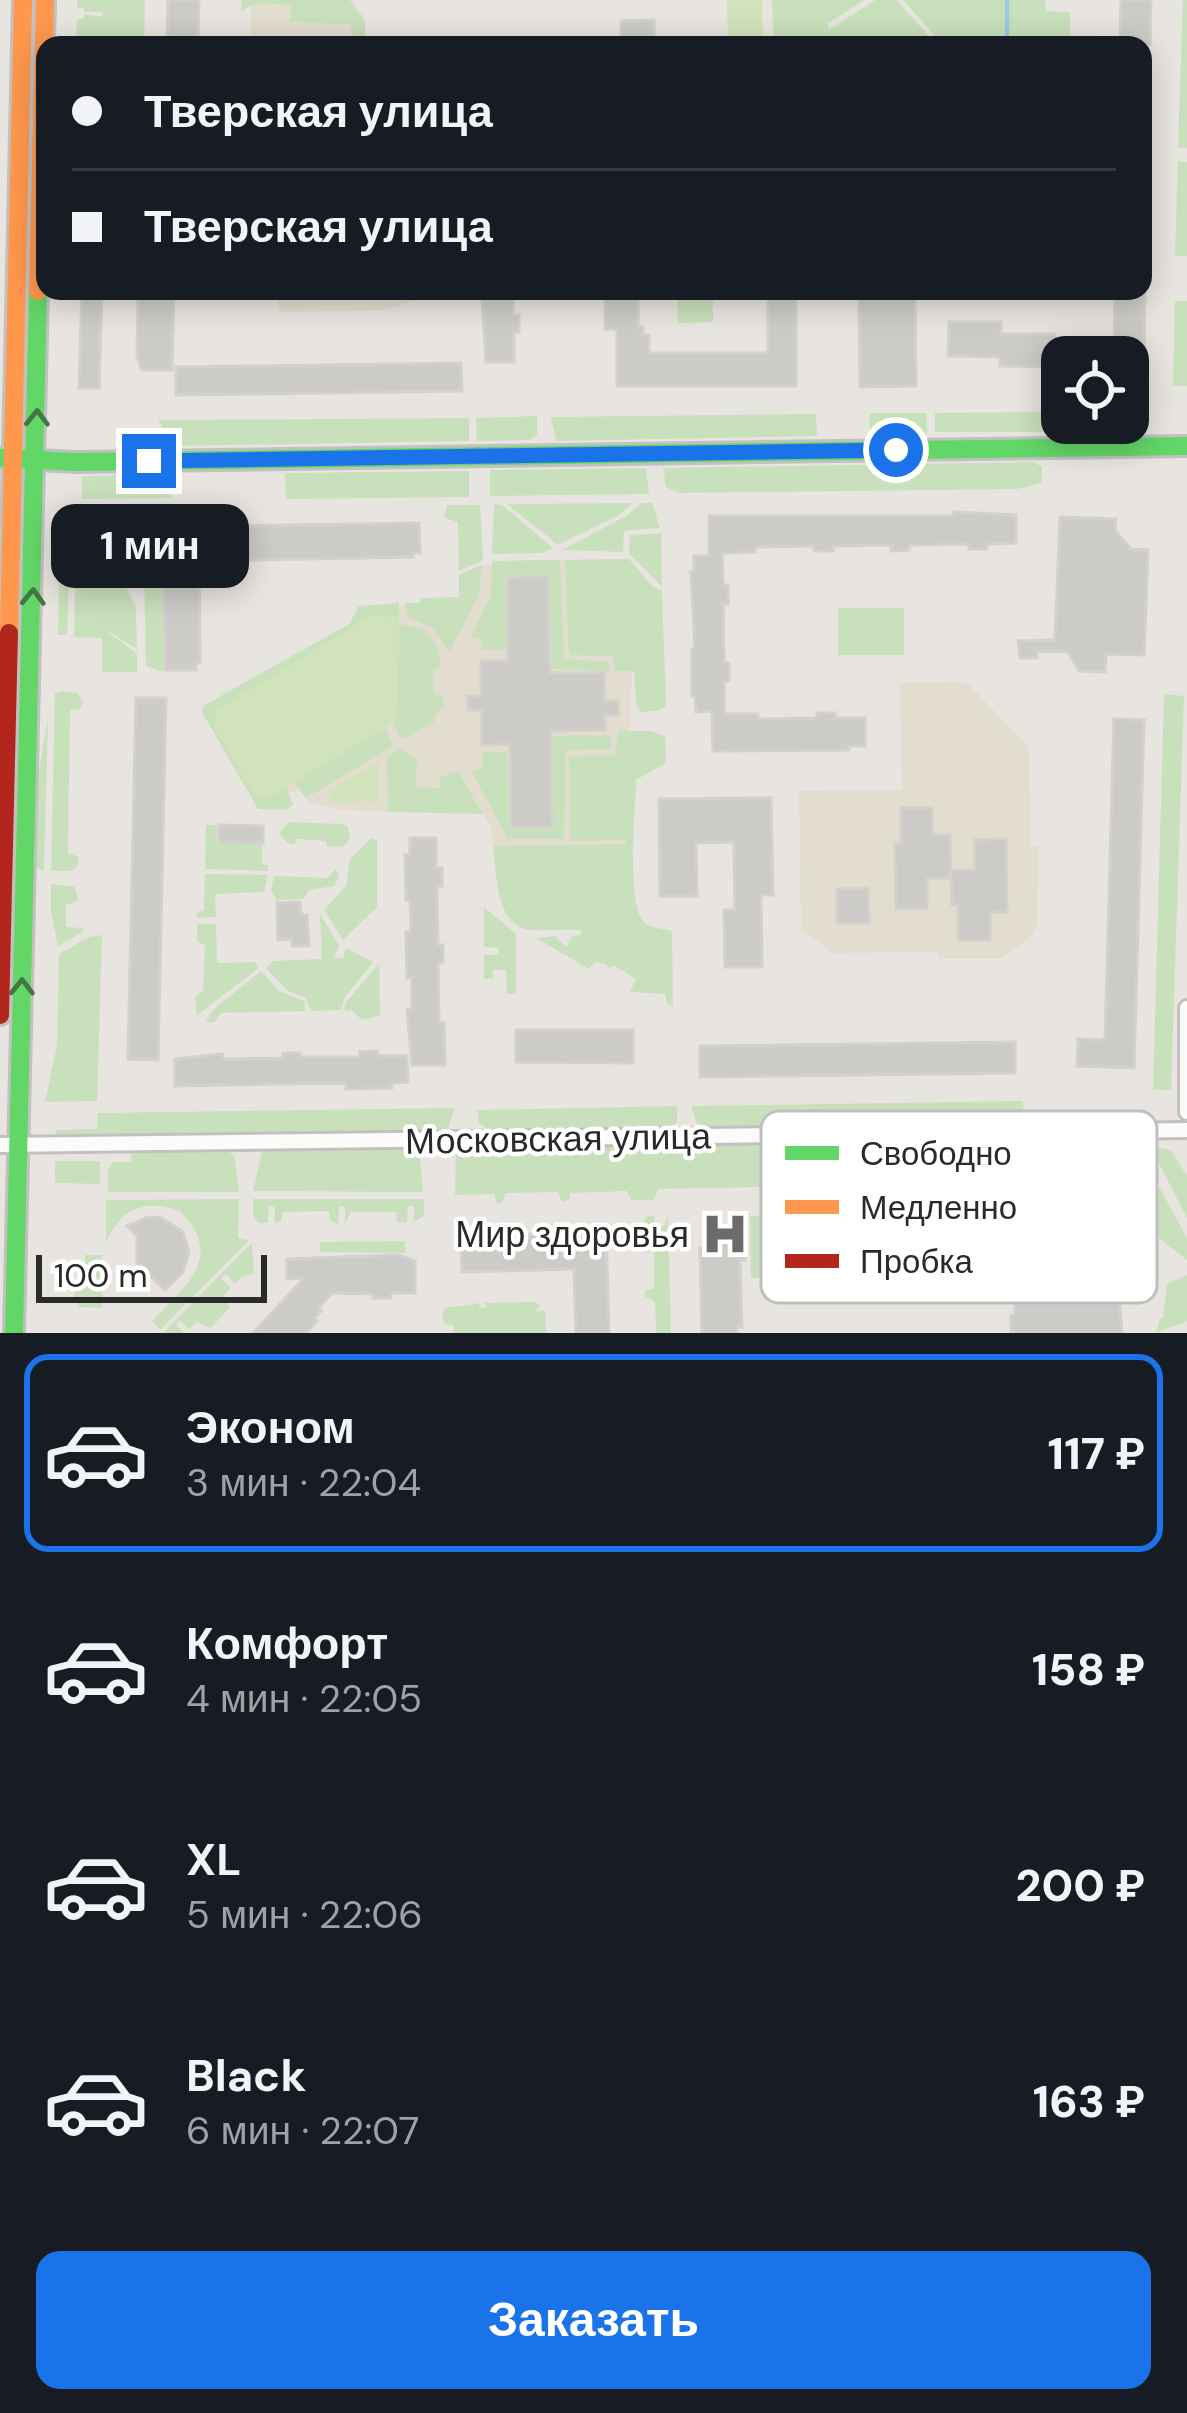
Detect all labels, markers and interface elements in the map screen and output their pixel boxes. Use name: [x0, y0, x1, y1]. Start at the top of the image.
text: Тверская улица: [144, 82, 493, 141]
text: Тверская улица: [144, 197, 493, 256]
map controls: [1041, 336, 1149, 444]
button: locate: [1041, 336, 1149, 444]
one-way arrow: [23, 408, 49, 427]
route start: [869, 423, 923, 477]
route end: [122, 434, 176, 488]
callout: 1 мин: [50, 503, 248, 587]
text: 1 мин: [100, 520, 200, 571]
one-way arrow: [19, 587, 45, 606]
one-way arrow: [8, 977, 34, 996]
legend: [761, 1111, 1157, 1303]
street label: Московская улица: [405, 1112, 712, 1165]
text: Свободно: [860, 1132, 1012, 1175]
text: Медленно: [860, 1186, 1017, 1229]
hospital icon: Мир здоровья: [700, 1209, 750, 1259]
place label: Мир здоровья: [455, 1211, 689, 1258]
text: Пробка: [860, 1240, 973, 1283]
scale bar: [36, 1249, 267, 1302]
text: 100 m: [54, 1254, 148, 1297]
text: Эконом: [186, 1398, 355, 1457]
icon: car: [42, 1399, 150, 1507]
text: 117 ₽: [1048, 1424, 1145, 1483]
text: 3 мин · 22:04: [186, 1457, 421, 1508]
text: Комфорт: [186, 1614, 388, 1673]
icon: car: [42, 1615, 150, 1723]
text: 158 ₽: [1032, 1640, 1145, 1699]
text: 4 мин · 22:05: [186, 1673, 422, 1724]
text: XL: [186, 1830, 241, 1889]
icon: car: [42, 1831, 150, 1939]
text: 200 ₽: [1016, 1856, 1145, 1915]
text: 5 мин · 22:06: [186, 1889, 423, 1940]
text: Black: [186, 2046, 306, 2105]
icon: car: [42, 2047, 150, 2155]
text: 163 ₽: [1033, 2072, 1145, 2131]
text: 6 мин · 22:07: [186, 2105, 419, 2156]
button: Заказать: [36, 2251, 1151, 2389]

